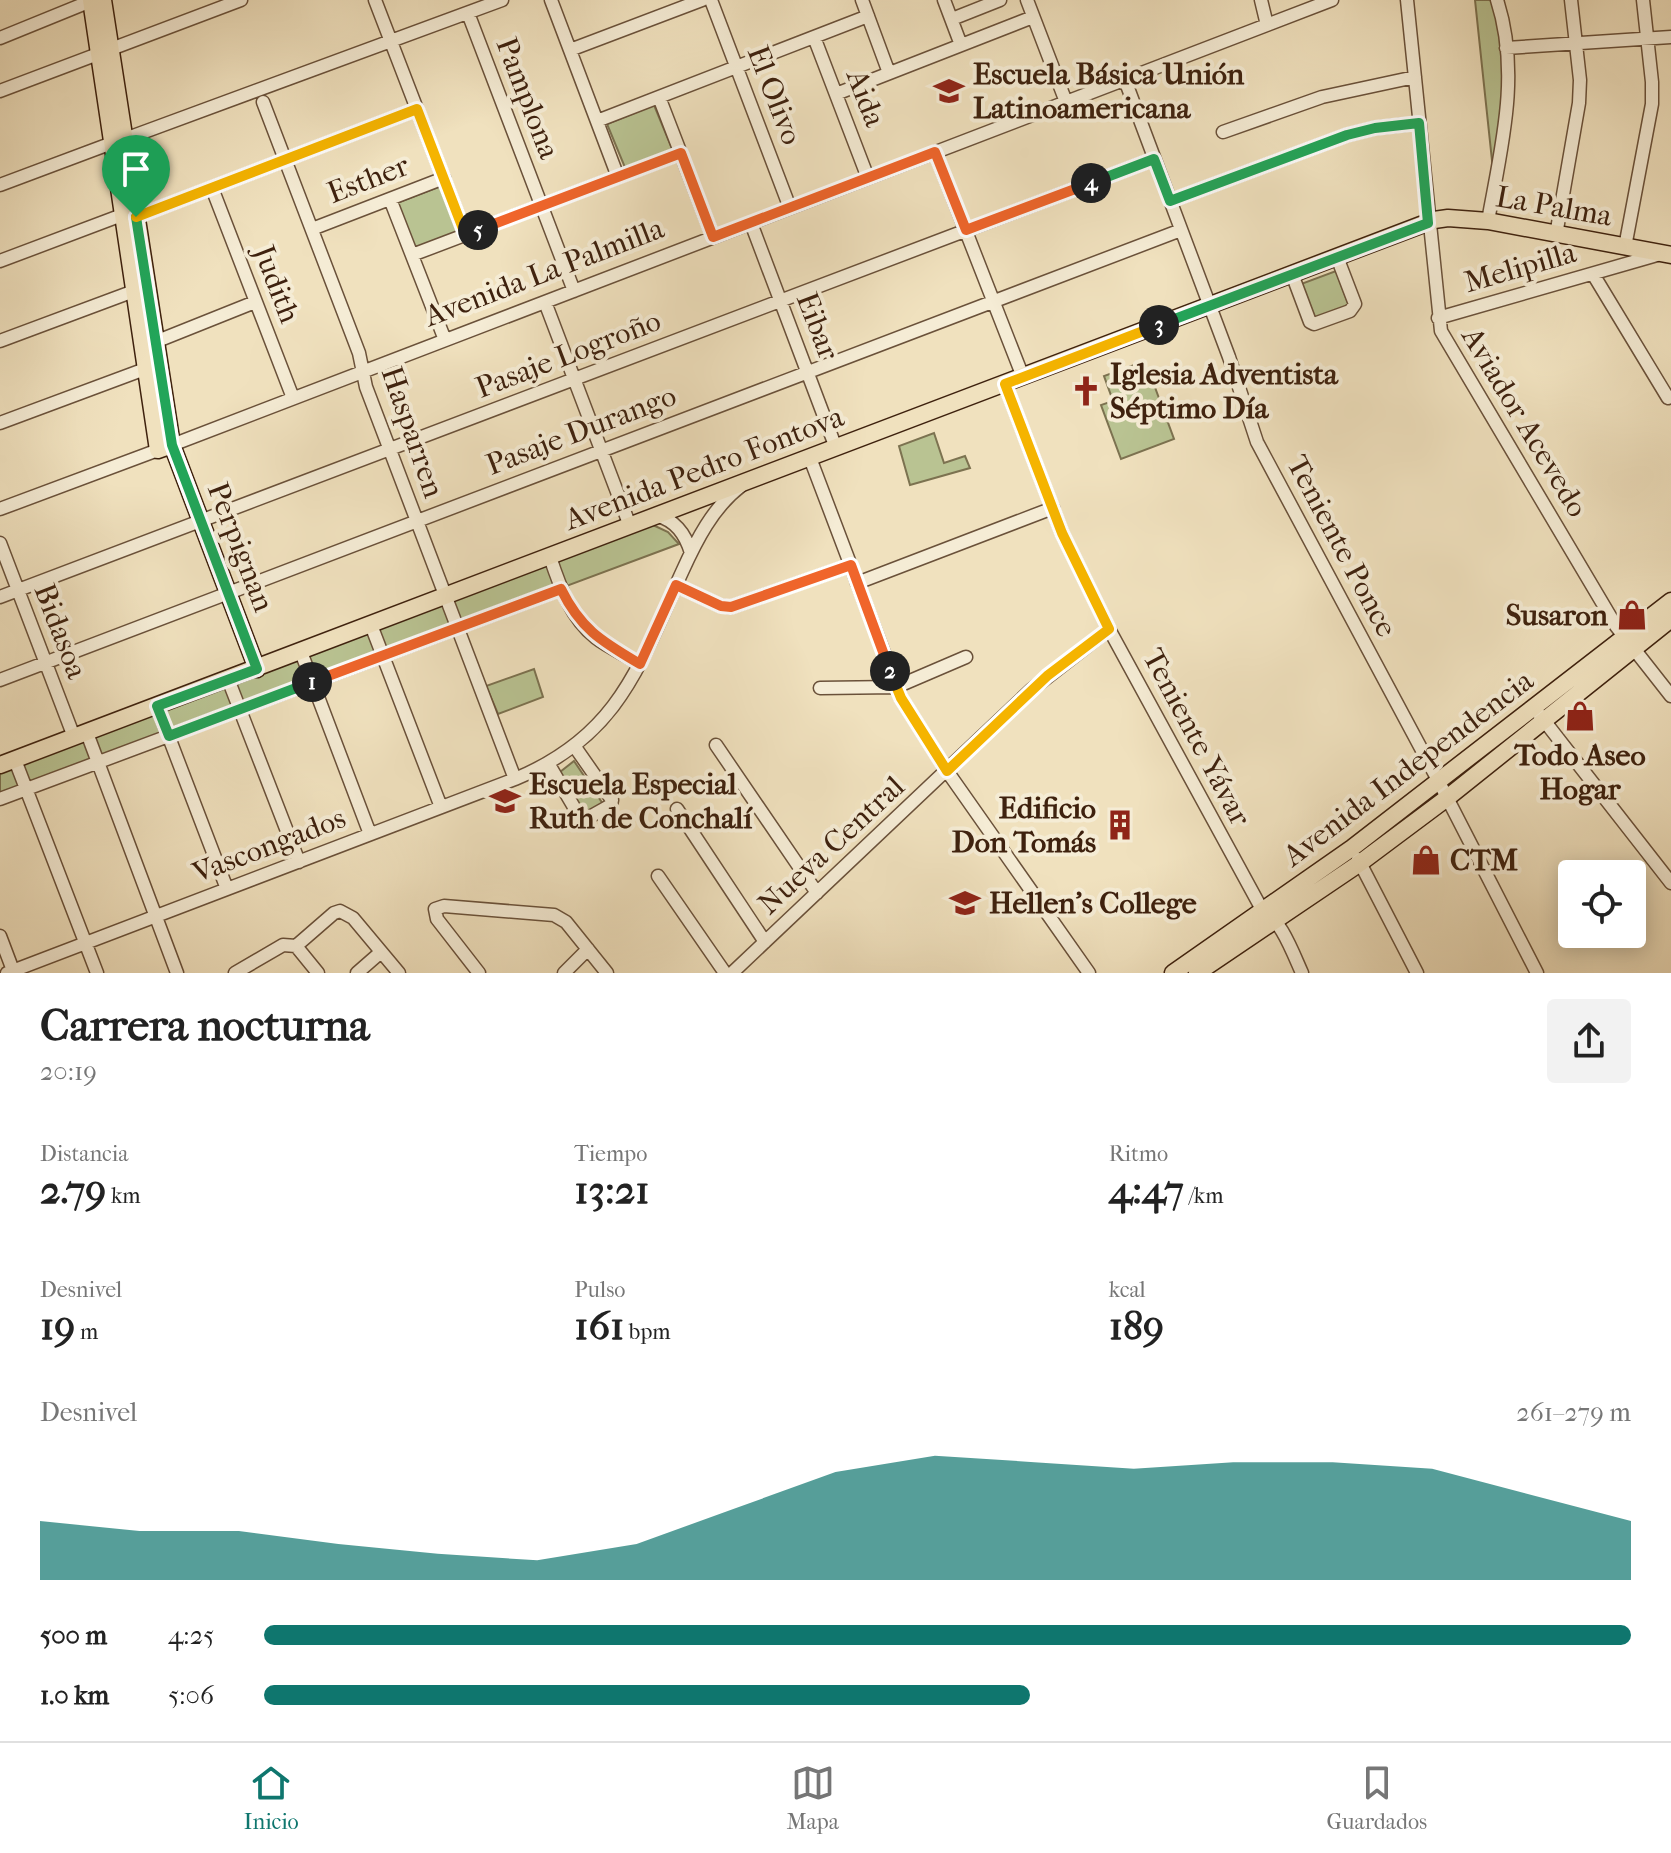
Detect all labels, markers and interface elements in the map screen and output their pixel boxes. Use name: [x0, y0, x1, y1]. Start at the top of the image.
street label: Pamplona: [488, 33, 567, 165]
street label: El Olivo: [740, 41, 809, 150]
place label: Escuela Básica Unión Latinoamericana: [973, 57, 1245, 126]
street label: Aida: [838, 64, 893, 133]
school or university icon: Escuela Básica Unión Latinoamericana: [932, 74, 966, 108]
pin: [102, 135, 170, 217]
icon: arrive: [114, 147, 158, 191]
street label: Esther: [323, 148, 414, 211]
pin: 4: [1071, 163, 1111, 203]
text: 4: [1085, 170, 1098, 196]
street label: La Palma: [1493, 179, 1616, 234]
street label: Avenida La Palmilla: [419, 210, 670, 335]
pin: 5: [458, 210, 498, 250]
text: 5: [473, 217, 483, 243]
street label: Melipilla: [1460, 235, 1581, 300]
street label: Judith: [245, 239, 307, 328]
street label: Eibar: [789, 288, 846, 365]
street label: Pasaje Logroño: [471, 303, 666, 406]
pin: 3: [1139, 305, 1179, 345]
text: 3: [1154, 312, 1164, 338]
street label: Aviador Acevedo: [1454, 320, 1595, 523]
place label: Iglesia Adventista Séptimo Día: [1110, 357, 1339, 426]
street label: Hasparren: [374, 362, 451, 503]
church icon: Iglesia Adventista Séptimo Día: [1069, 374, 1103, 408]
street label: Pasaje Durango: [481, 378, 681, 483]
street label: Avenida Pedro Fontova: [559, 399, 850, 538]
street label: Teniente Ponce: [1279, 450, 1404, 643]
street label: Perpignan: [200, 478, 281, 617]
street label: Bidasoa: [27, 579, 95, 684]
place label: Susaron: [1506, 598, 1609, 633]
shop icon: Susaron: [1615, 598, 1649, 632]
street label: Teniente Yávar: [1135, 643, 1258, 832]
pin: 2: [870, 651, 910, 691]
text: 2: [884, 658, 896, 684]
pin: 1: [292, 662, 332, 702]
street label: Avenida Independencia: [1276, 662, 1541, 874]
text: 1: [308, 669, 316, 695]
shop icon: Todo Aseo Hogar: [1563, 699, 1597, 733]
place label: Todo Aseo Hogar: [1513, 738, 1646, 807]
place label: Escuela Especial Ruth de Conchalí: [529, 767, 753, 836]
street label: Nueva Central: [751, 769, 911, 922]
school or university icon: Escuela Especial Ruth de Conchalí: [488, 784, 522, 818]
place label: Edificio Don Tomás: [952, 791, 1096, 860]
street label: Vascongados: [187, 800, 351, 891]
building icon: Edificio Don Tomás: [1103, 808, 1137, 842]
shop icon: CTM: [1409, 843, 1443, 877]
place label: CTM: [1450, 843, 1518, 878]
map controls: [1558, 860, 1646, 948]
button: locate: [1558, 860, 1646, 948]
school or university icon: Hellen's College: [948, 886, 982, 920]
place label: Hellen's College: [989, 886, 1197, 921]
button: share: [1547, 999, 1631, 1083]
text: Carrera nocturna: [40, 1000, 370, 1051]
text: 20:19: [40, 1056, 97, 1087]
text: Distancia: [40, 1141, 128, 1167]
text: Tiempo: [574, 1141, 647, 1167]
text: Ritmo: [1109, 1141, 1168, 1167]
text: 2.79: [40, 1167, 106, 1213]
text: 13:21: [574, 1167, 650, 1213]
text: 4:47: [1109, 1167, 1184, 1213]
text: km: [106, 1183, 141, 1209]
text: /km: [1184, 1183, 1223, 1209]
text: Desnivel: [40, 1277, 122, 1303]
text: Pulso: [574, 1277, 625, 1303]
text: kcal: [1109, 1277, 1146, 1303]
text: 19: [40, 1303, 75, 1349]
text: 161: [574, 1303, 624, 1349]
text: 189: [1109, 1303, 1164, 1349]
text: m: [75, 1319, 98, 1345]
text: bpm: [624, 1319, 671, 1345]
text: Desnivel: [40, 1397, 137, 1428]
text: 261–279 m: [1516, 1397, 1631, 1428]
text: 500 m: [40, 1620, 107, 1651]
text: 4:25: [168, 1620, 214, 1651]
text: 1.0 km: [40, 1680, 109, 1711]
text: 5:06: [168, 1680, 214, 1711]
tab: Inicio: [244, 1761, 299, 1835]
tab: Mapa: [786, 1761, 839, 1835]
tab: Guardados: [1326, 1761, 1427, 1835]

